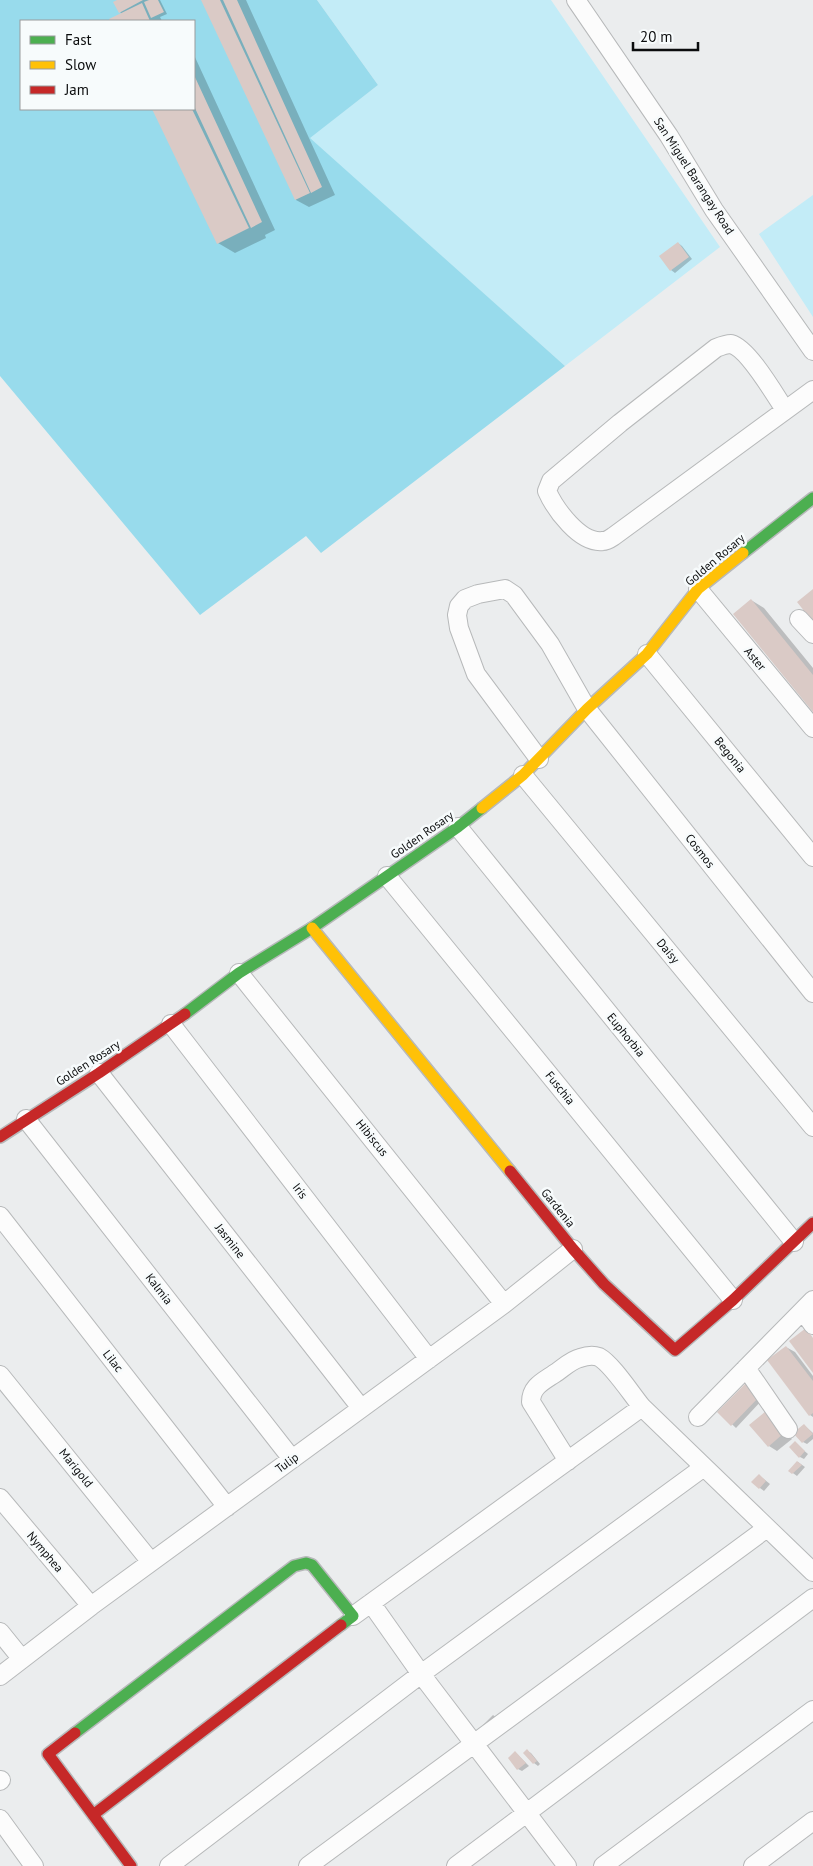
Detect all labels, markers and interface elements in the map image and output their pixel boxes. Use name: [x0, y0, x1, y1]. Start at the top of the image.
legend: [20, 20, 195, 110]
scale bar: [633, 20, 698, 52]
text: 20 m: [640, 27, 673, 46]
text: Fast: [65, 30, 92, 49]
text: Slow: [65, 55, 96, 74]
text: Jam: [64, 80, 89, 99]
street label: San Miguel Barangay Road: [651, 115, 738, 237]
street label: Golden Rosary: [682, 530, 748, 589]
street label: Aster: [741, 644, 770, 674]
street label: Begonia: [711, 734, 749, 776]
street label: Golden Rosary: [387, 807, 456, 862]
street label: Cosmos: [682, 831, 718, 871]
street label: Daisy: [654, 935, 683, 966]
street label: Euphorbia: [604, 1010, 649, 1060]
street label: Golden Rosary: [53, 1036, 123, 1089]
street label: Fuschia: [542, 1068, 578, 1108]
street label: Hibiscus: [353, 1116, 392, 1159]
street label: Iris: [290, 1180, 311, 1202]
street label: Gardenia: [538, 1185, 579, 1230]
street label: Jasmine: [212, 1219, 249, 1261]
street label: Kalmia: [143, 1270, 176, 1307]
street label: Lilac: [100, 1347, 127, 1375]
street label: Marigold: [56, 1445, 97, 1490]
street label: Tulip: [272, 1449, 301, 1476]
street label: Nymphea: [24, 1528, 67, 1575]

